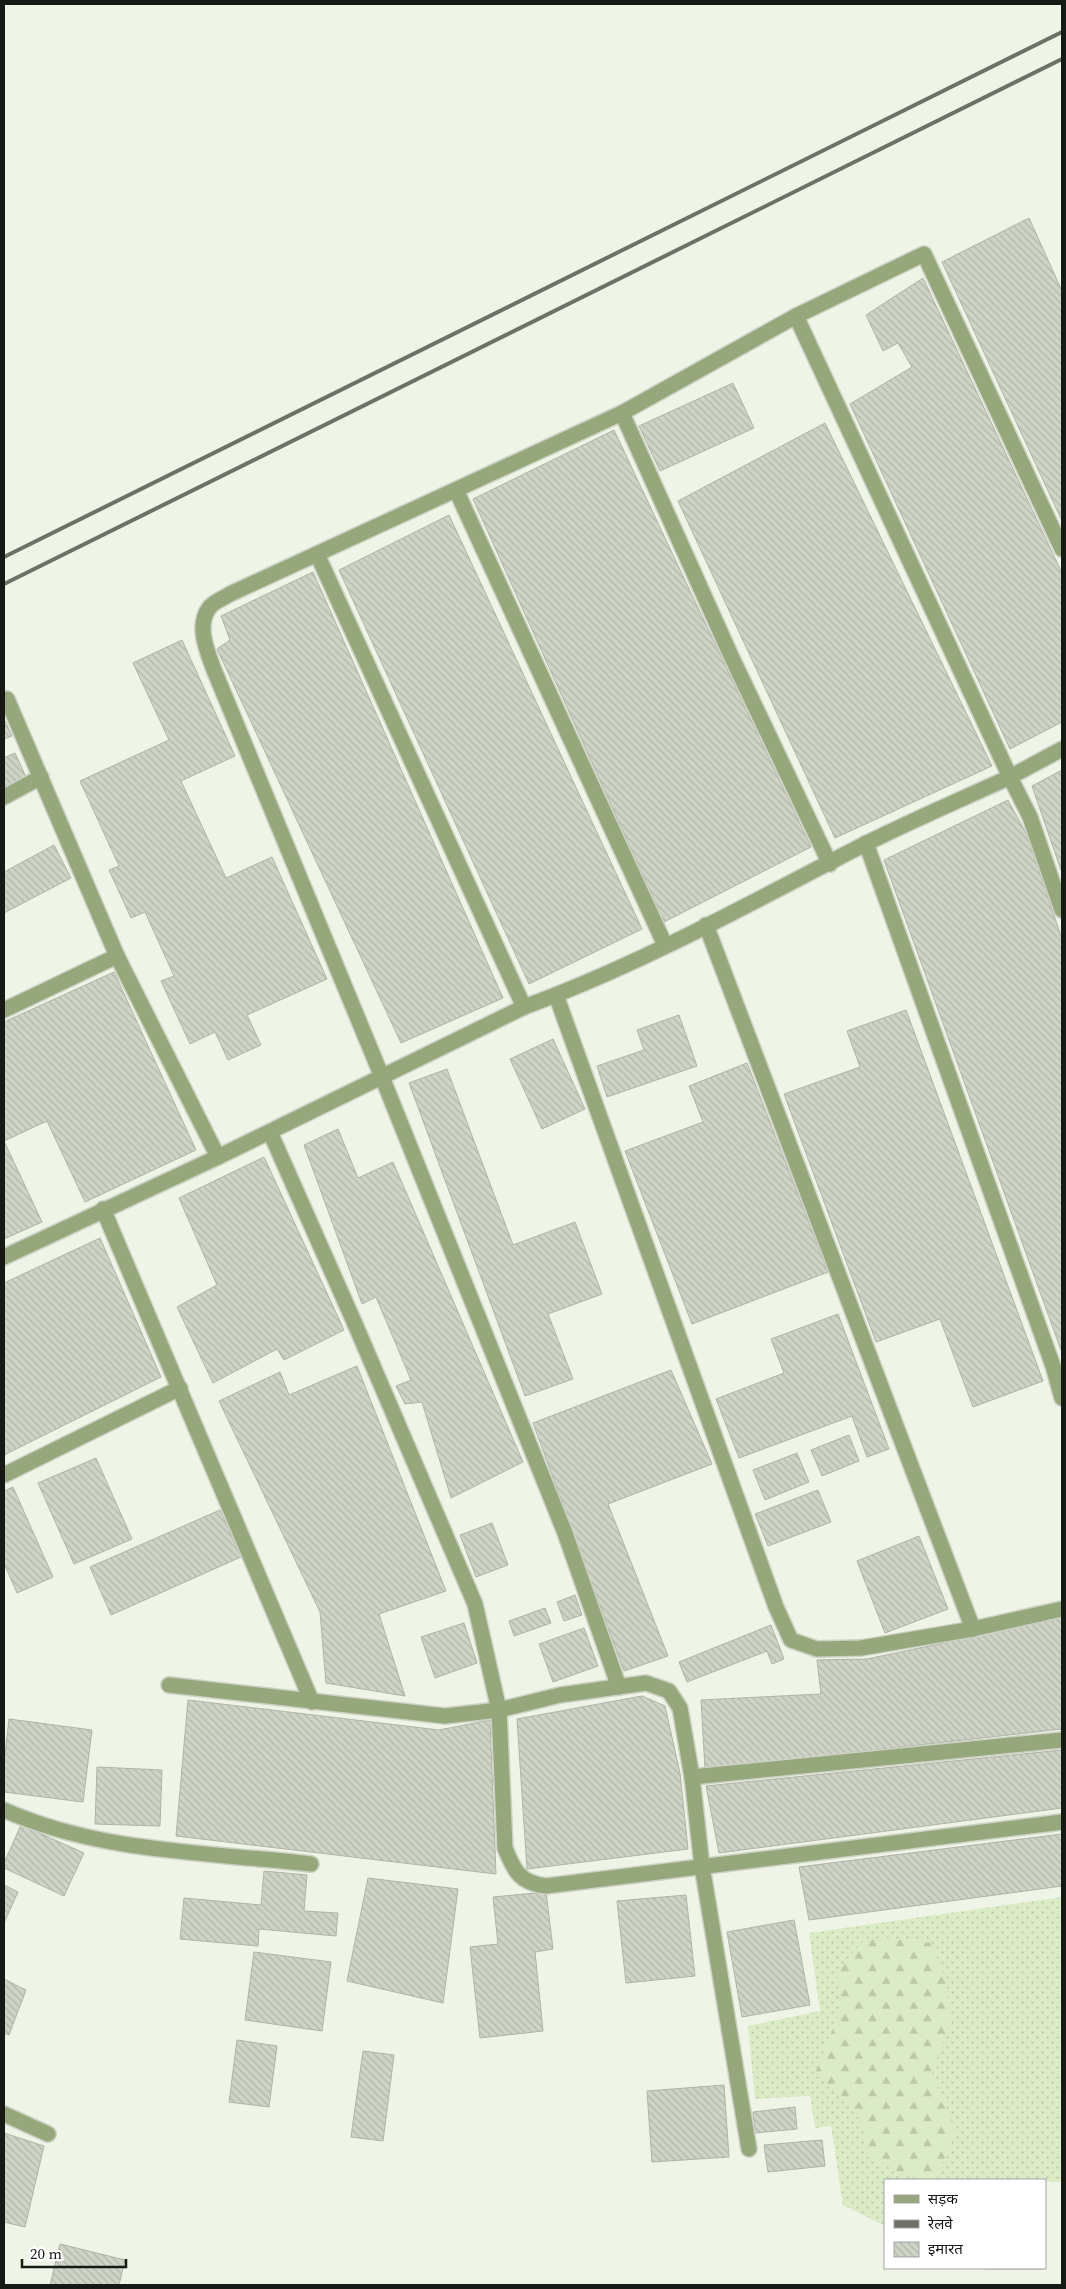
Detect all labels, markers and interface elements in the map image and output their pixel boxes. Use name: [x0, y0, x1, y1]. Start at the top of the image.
legend: [884, 2179, 1046, 2269]
text: सड़क: [928, 2188, 958, 2209]
text: रेलवे: [927, 2213, 953, 2234]
scale bar: [22, 2236, 126, 2268]
text: इमारत: [928, 2238, 963, 2259]
text: 20 m: [30, 2243, 62, 2264]

